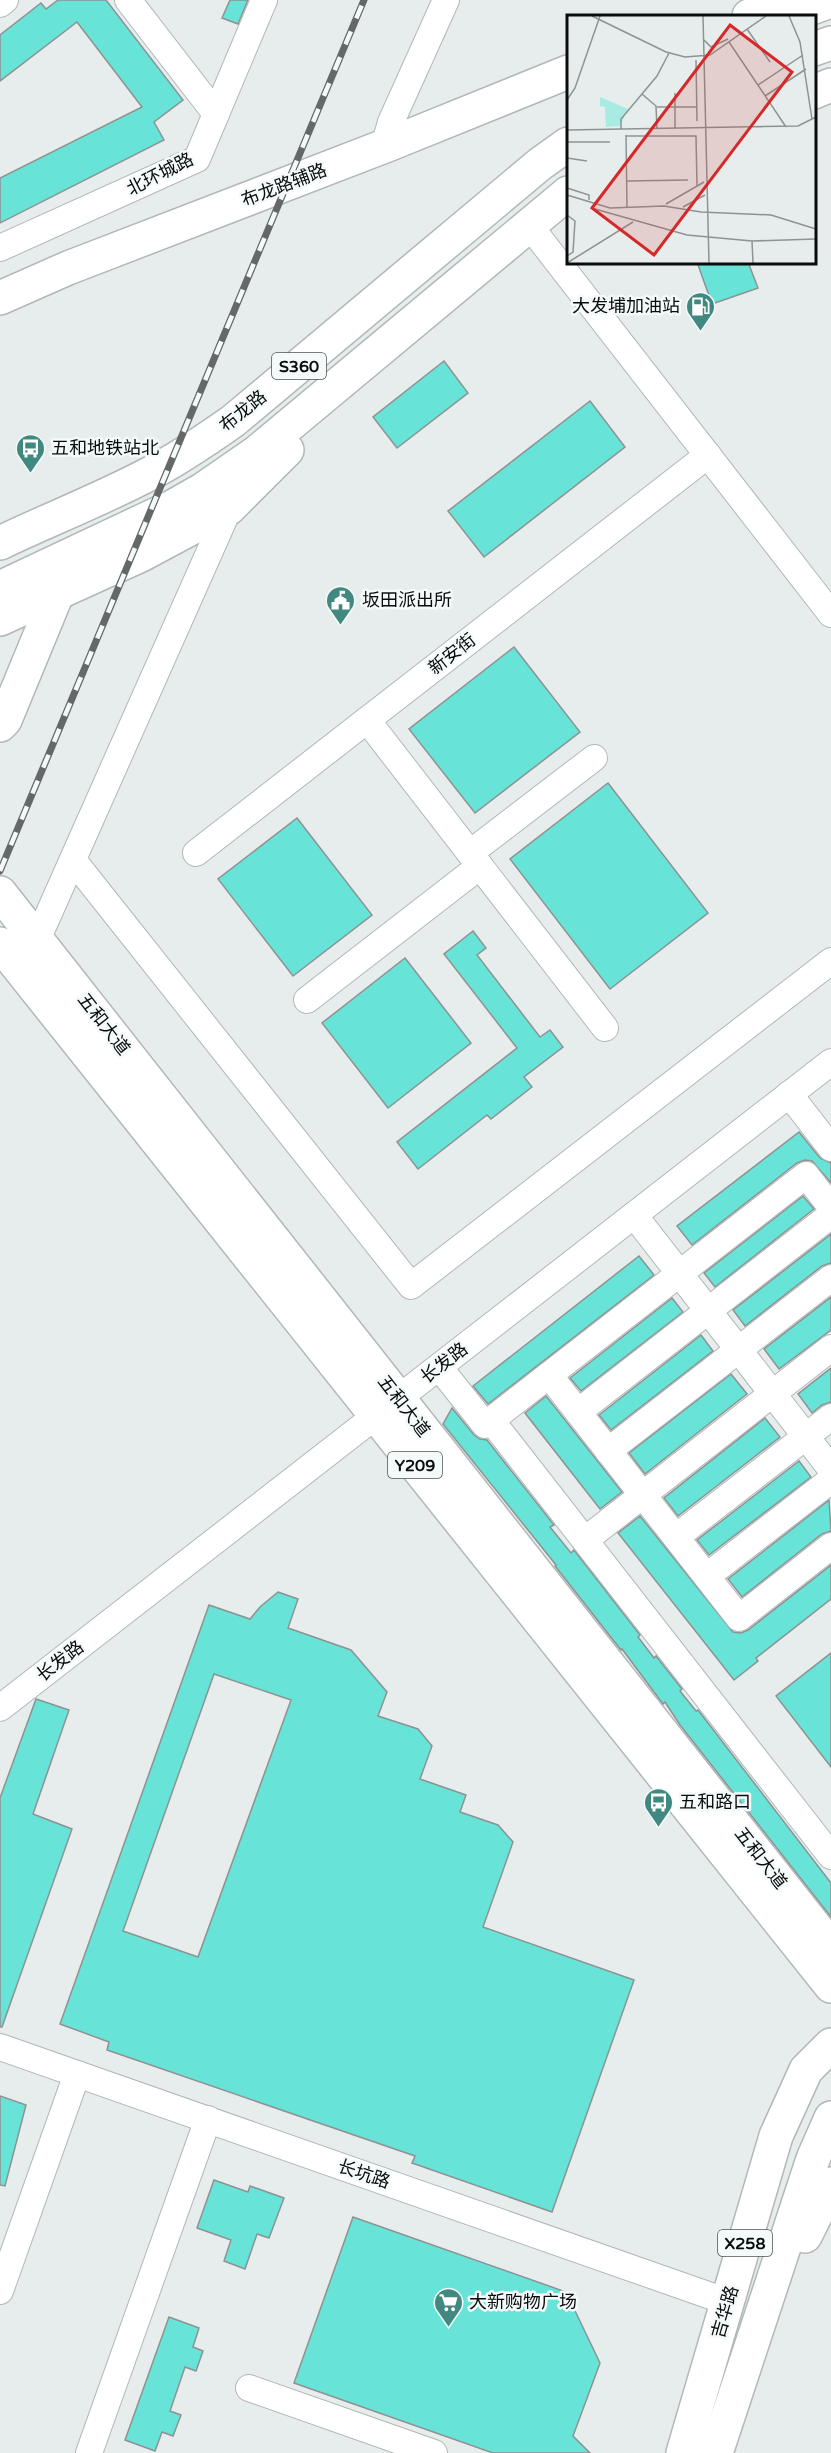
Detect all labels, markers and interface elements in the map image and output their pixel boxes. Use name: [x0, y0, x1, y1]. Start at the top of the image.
inset map: [567, 15, 816, 264]
street label: 北环城路: [123, 148, 197, 200]
street label: 布龙路辅路: [238, 159, 330, 211]
fuel station icon: 大发埔加油站: [685, 290, 717, 332]
place label: 大发埔加油站: [572, 295, 680, 317]
road number: S360: [272, 353, 326, 379]
street label: 布龙路: [215, 385, 271, 437]
bus stop icon: 五和地铁站北: [14, 432, 46, 474]
place label: 五和地铁站北: [51, 437, 159, 459]
public building icon: 坂田派出所: [325, 584, 357, 626]
place label: 坂田派出所: [362, 589, 452, 611]
street label: 新安街: [424, 629, 480, 679]
street label: 五和大道: [73, 989, 135, 1059]
street label: 长发路: [416, 1338, 472, 1388]
street label: 五和大道: [373, 1371, 435, 1441]
road number: Y209: [388, 1452, 442, 1478]
street label: 长发路: [32, 1636, 88, 1686]
bus stop icon: 五和路口: [642, 1786, 674, 1828]
place label: 五和路口: [679, 1791, 751, 1813]
street label: 五和大道: [730, 1823, 792, 1893]
street label: 长坑路: [335, 2155, 393, 2193]
road number: X258: [718, 2230, 772, 2256]
street label: 吉华路: [707, 2283, 743, 2341]
supermarket icon: 大新购物广场: [432, 2286, 464, 2328]
place label: 大新购物广场: [469, 2291, 577, 2313]

